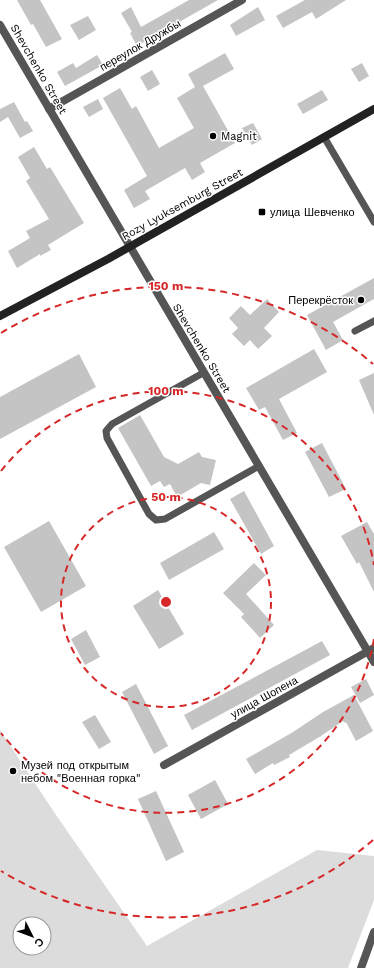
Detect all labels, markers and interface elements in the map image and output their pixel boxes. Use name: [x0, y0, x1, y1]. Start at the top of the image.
street label: переулок Дружбы: [97, 17, 183, 74]
street label: Shevchenko Street: [8, 22, 70, 117]
place label: Magnit: [221, 130, 257, 143]
marker: Magnit: [208, 131, 218, 141]
street label: Rozy Lyuksemburg Street: [120, 166, 245, 243]
place label: улица Шевченко: [270, 206, 355, 219]
marker: улица Шевченко: [257, 207, 267, 217]
text: 150 m: [149, 279, 183, 293]
place label: Перекрёсток: [288, 294, 353, 307]
marker: Перекрёсток: [356, 295, 366, 305]
street label: Shevchenko Street: [170, 301, 233, 395]
text: 100 m: [148, 384, 184, 398]
text: 50 m: [151, 490, 181, 504]
centre of rings: [159, 595, 173, 609]
street label: улица Шопена: [229, 673, 301, 721]
place label: Музей под открытым небом "Военная горка": [21, 759, 140, 785]
marker: Музей под открытым небом "Военная горка": [8, 766, 18, 776]
north arrow: [12, 916, 52, 956]
text: С: [32, 935, 47, 950]

